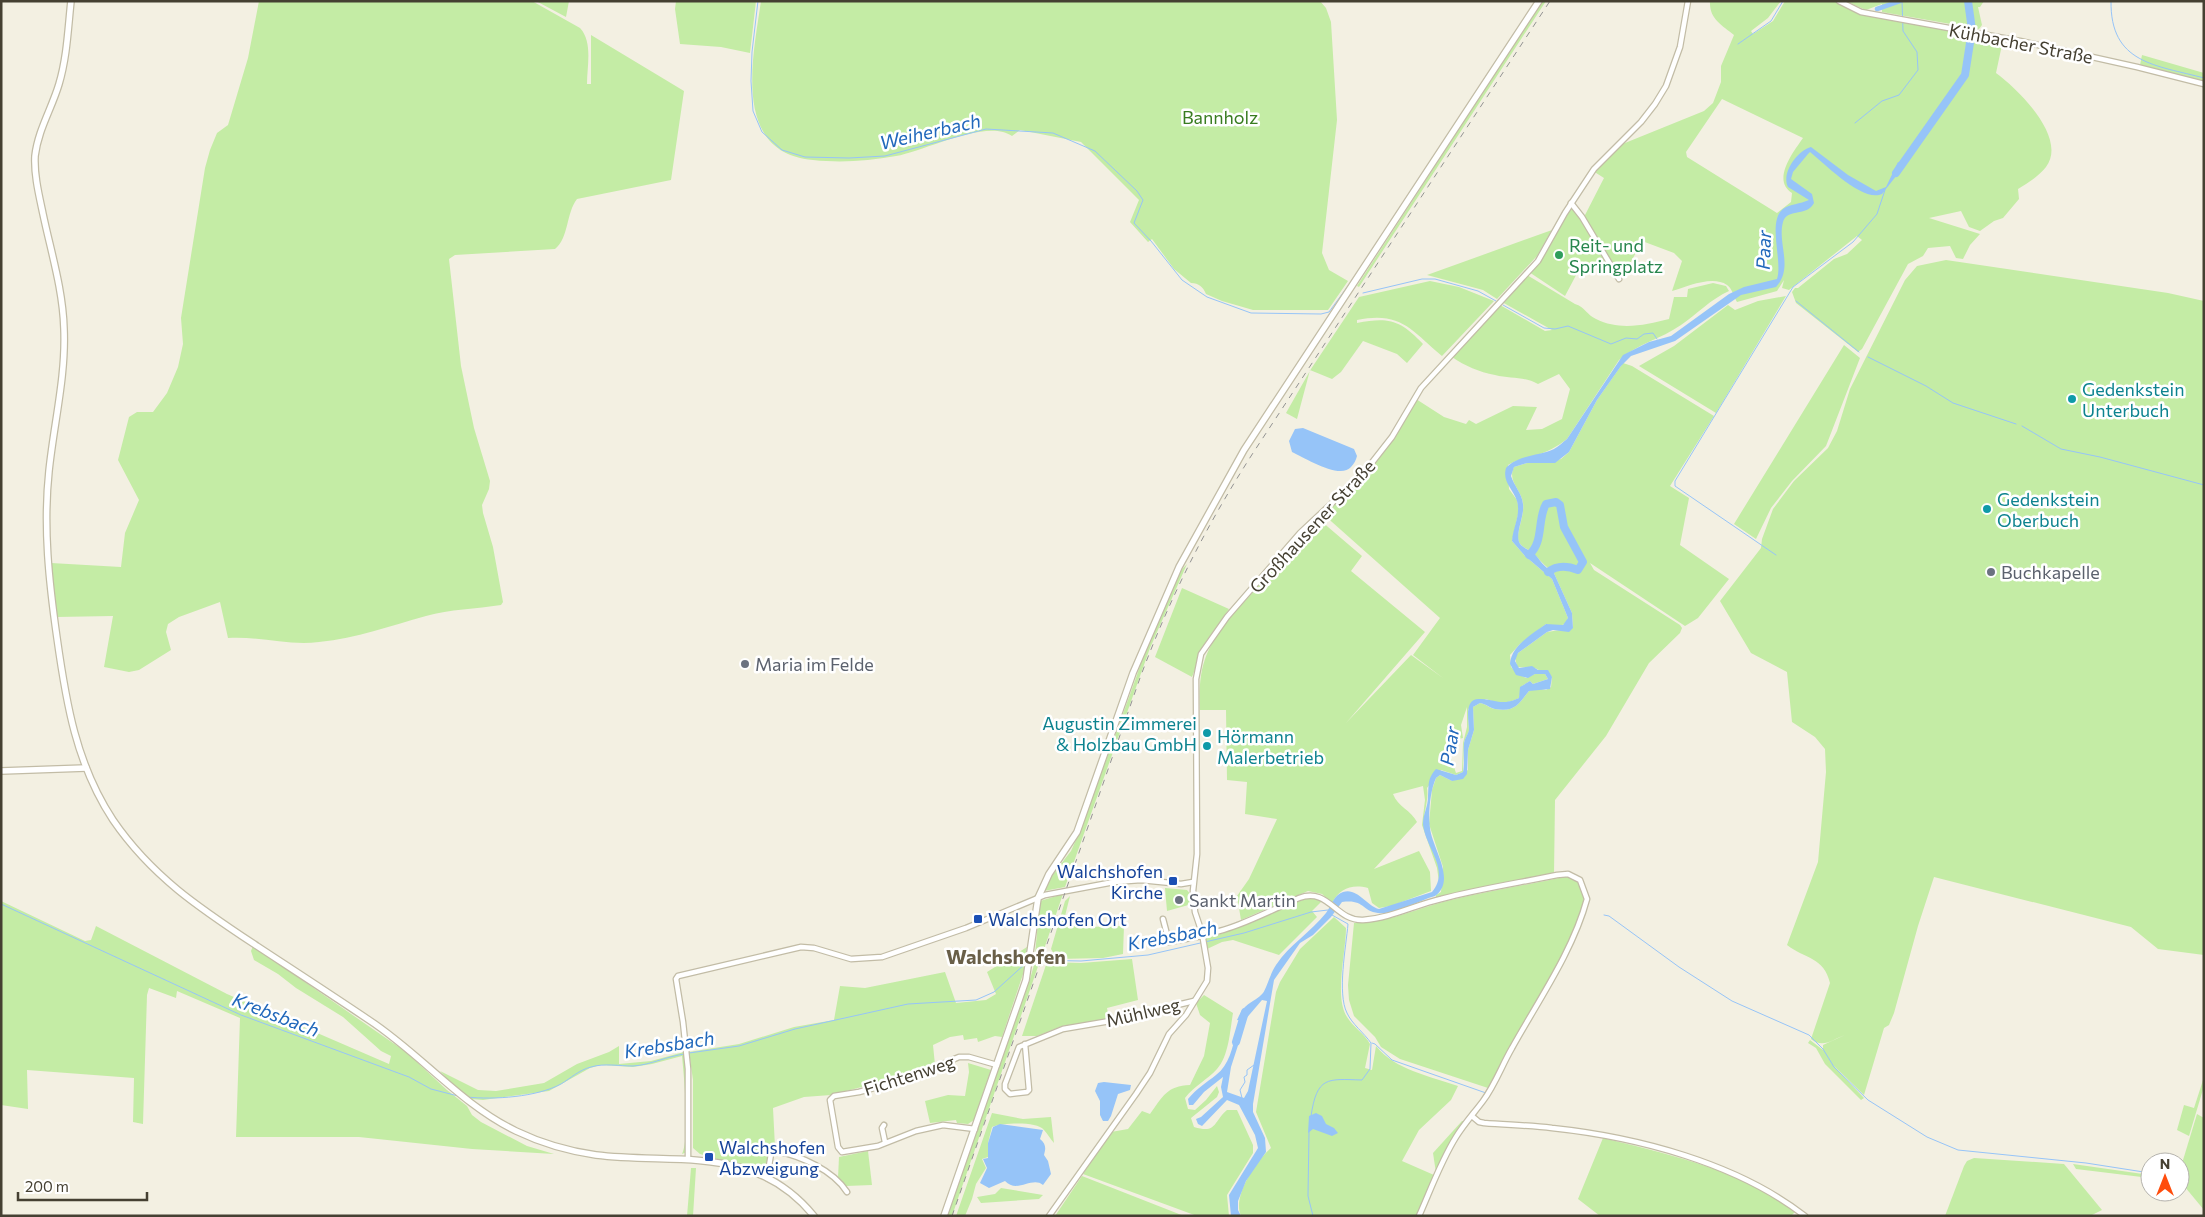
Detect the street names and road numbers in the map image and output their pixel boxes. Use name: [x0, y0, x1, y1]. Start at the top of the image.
street label: Kühbacher Straße: [1947, 18, 2095, 68]
street label: Großhausener Straße: [1245, 455, 1379, 597]
street label: Mühlweg: [1104, 993, 1182, 1031]
street label: Fichtenweg: [861, 1050, 958, 1100]

